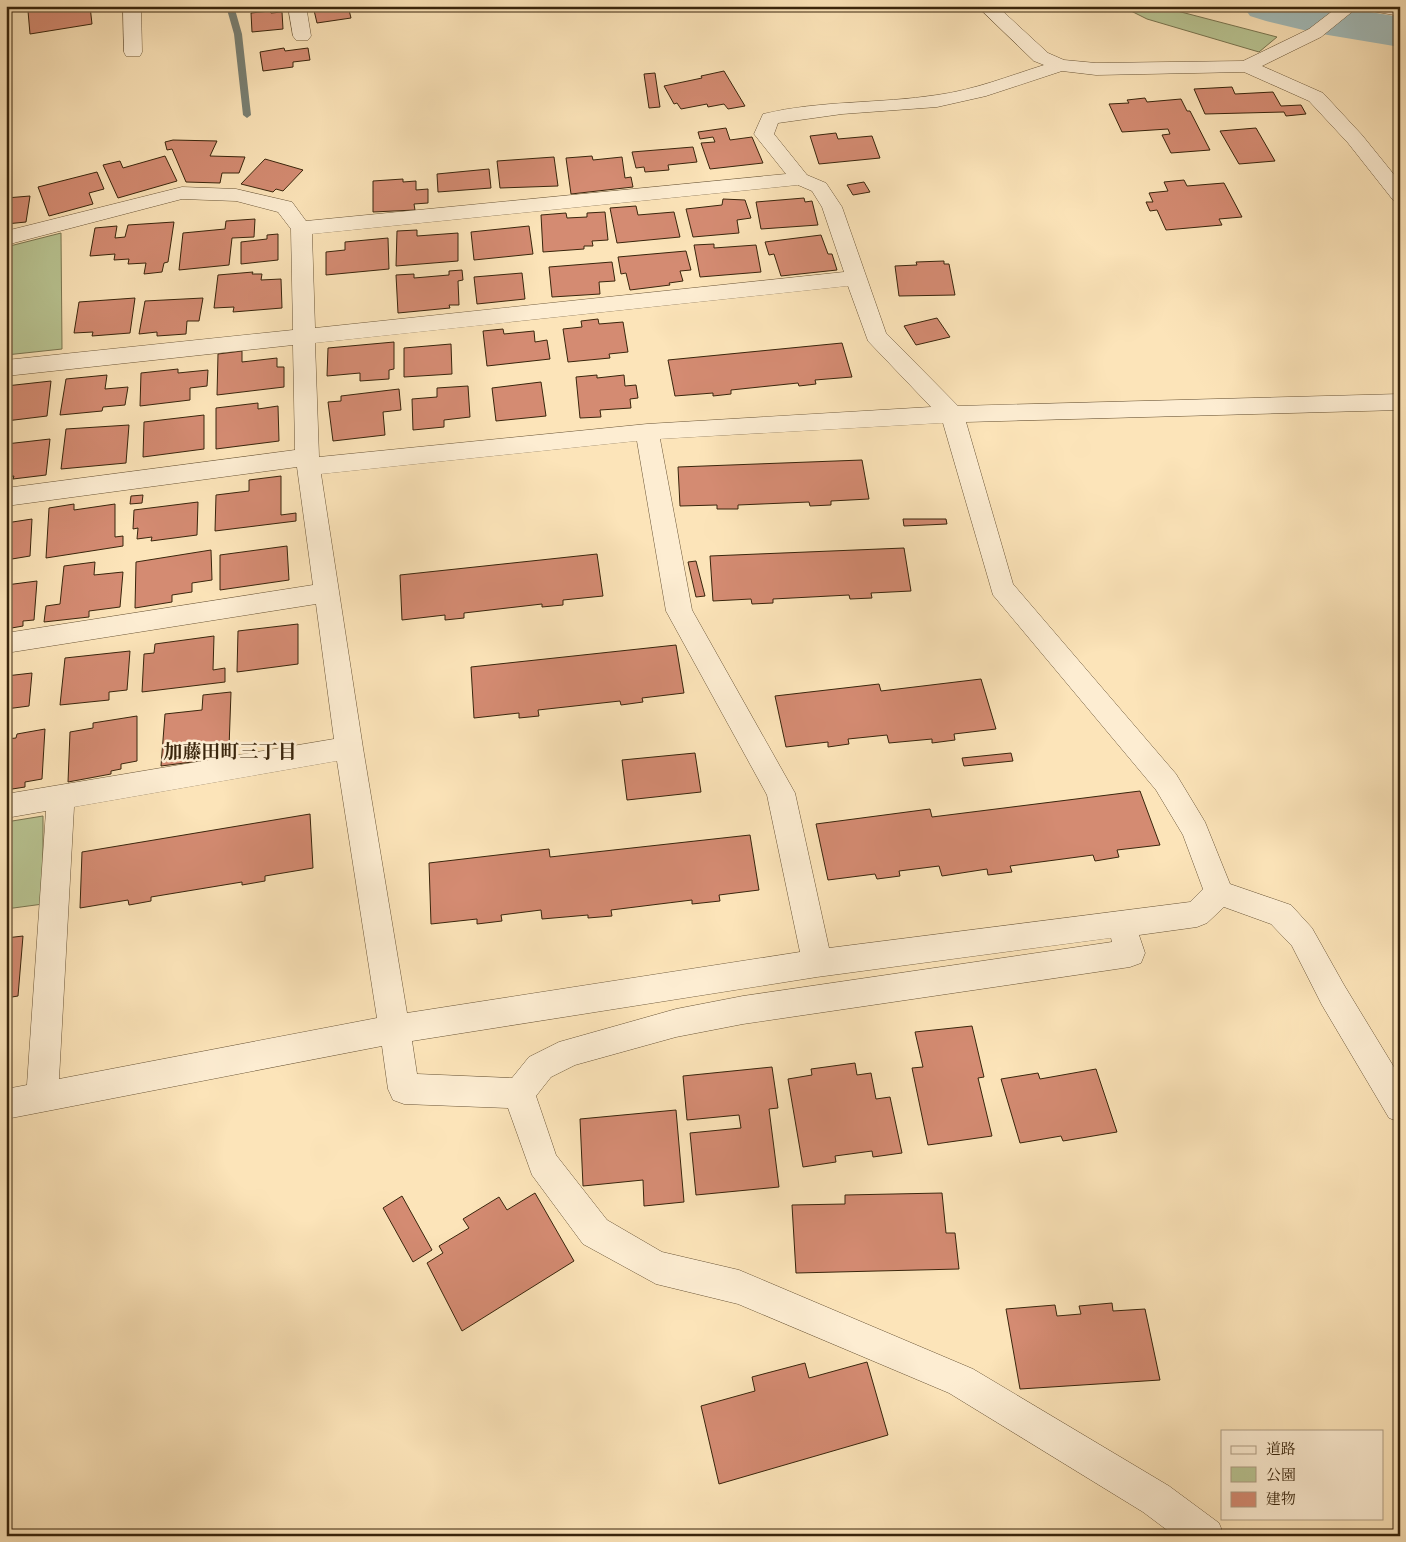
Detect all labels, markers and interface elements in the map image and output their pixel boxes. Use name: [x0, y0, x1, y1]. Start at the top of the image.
district label: 加藤田町三丁目: [163, 739, 297, 764]
legend: [1221, 1430, 1384, 1520]
text: 道路: [1266, 1439, 1296, 1458]
text: 公園: [1266, 1465, 1296, 1484]
text: 建物: [1266, 1489, 1296, 1508]

